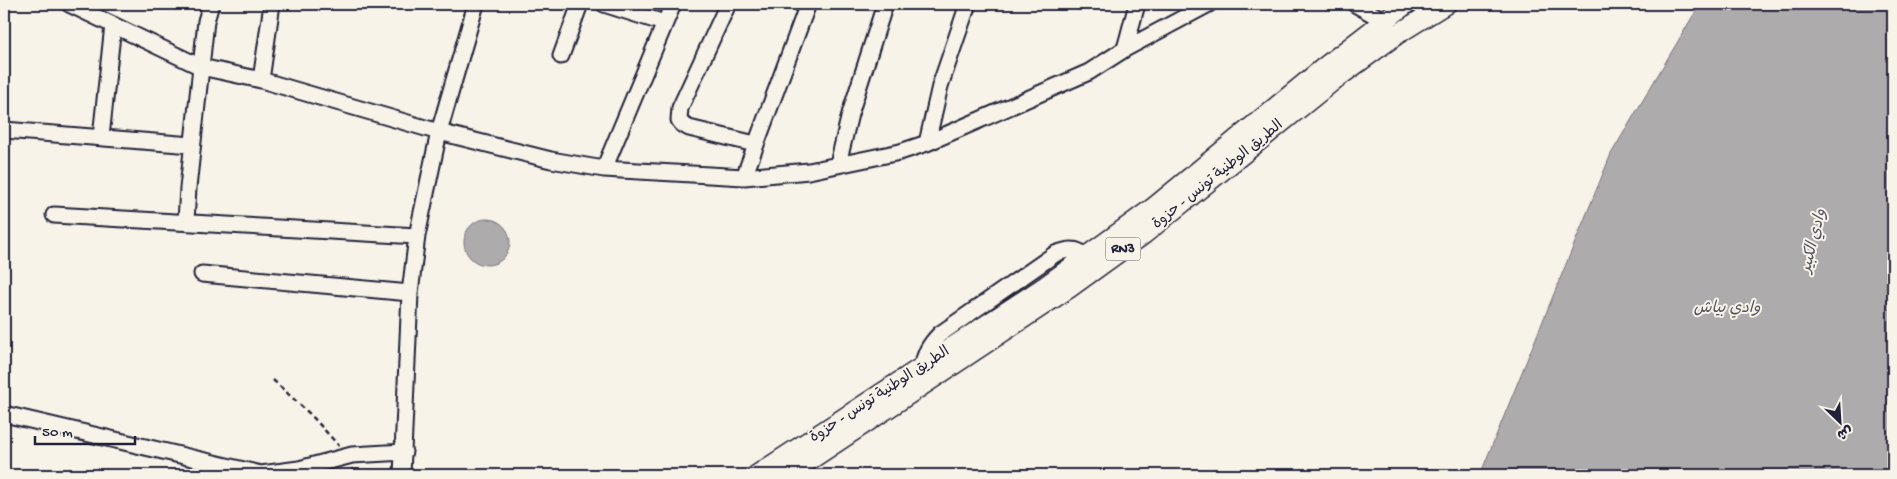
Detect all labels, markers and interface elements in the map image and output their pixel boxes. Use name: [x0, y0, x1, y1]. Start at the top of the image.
street label: الطريق الوطنية تونس - حزوة: [1149, 117, 1287, 233]
water label: وادي الكبير: [1797, 207, 1832, 277]
road number: RN3: [1106, 238, 1140, 260]
water label: وادي بياش: [1694, 299, 1761, 319]
street label: الطريق الوطنية تونس - حزوة: [807, 343, 953, 447]
north arrow: [1814, 396, 1864, 446]
scale bar: [35, 414, 135, 446]
text: ش: [1834, 421, 1855, 442]
text: 50 m: [42, 424, 73, 442]

